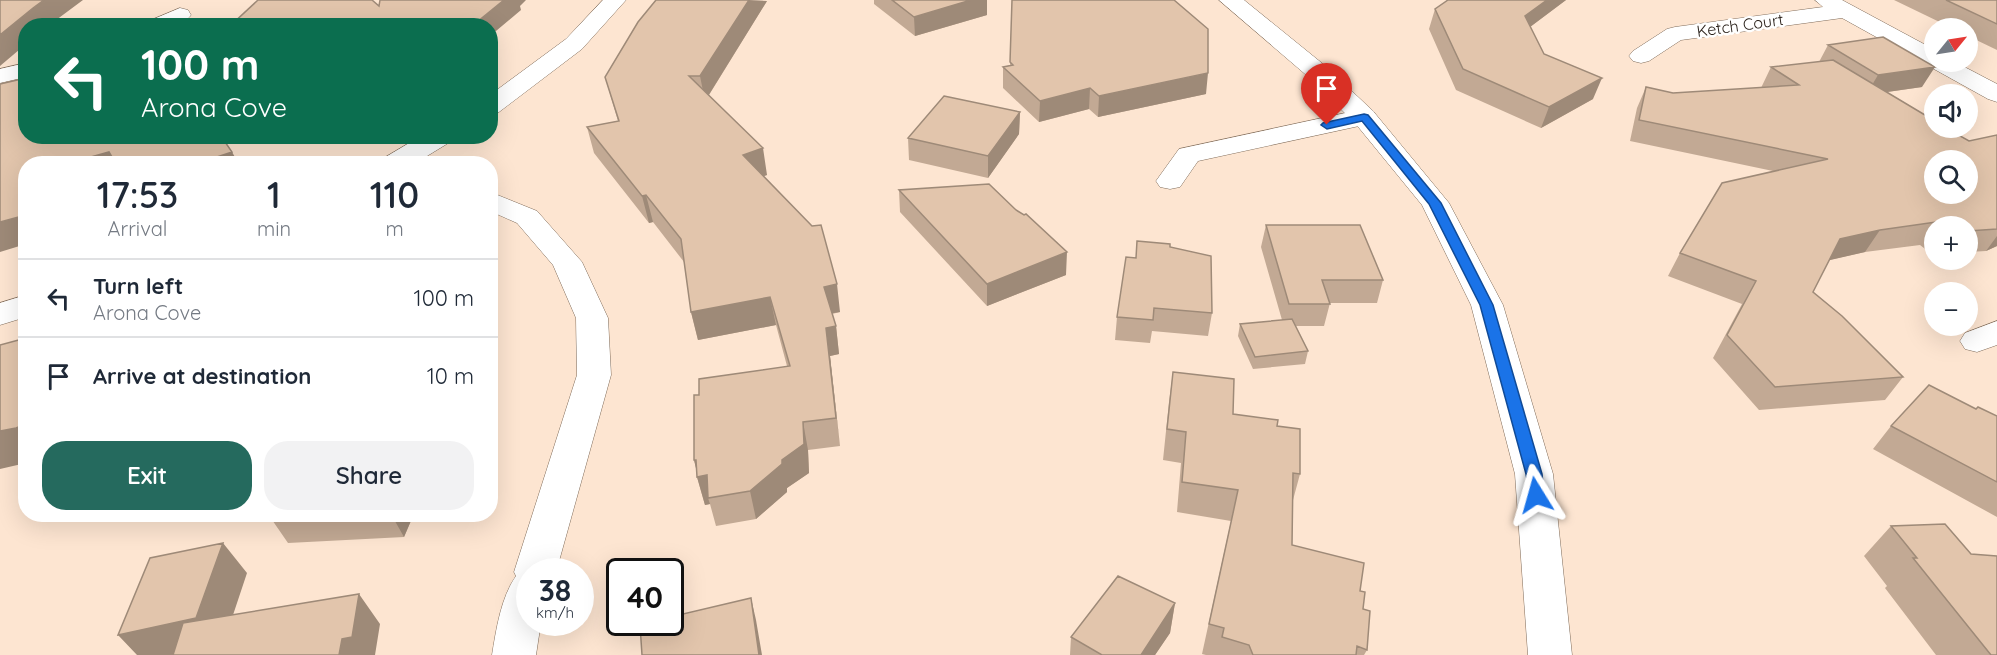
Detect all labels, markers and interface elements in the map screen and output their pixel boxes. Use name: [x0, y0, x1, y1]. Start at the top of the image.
street label: Ketch Court: [1695, 9, 1785, 41]
north arrow: [1924, 18, 1978, 72]
map controls: [1924, 18, 1978, 336]
text: 100 m: [141, 38, 259, 91]
icon: left: [42, 42, 120, 120]
pin: [1301, 63, 1352, 125]
icon: arrive: [1310, 72, 1343, 105]
button: sound: [1924, 84, 1978, 138]
text: Arona Cove: [141, 90, 287, 124]
button: search: [1924, 150, 1978, 204]
text: 17:53: [97, 172, 178, 217]
text: 1: [267, 172, 281, 217]
text: 110: [370, 172, 419, 217]
text: Arrival: [108, 216, 167, 241]
text: min: [257, 216, 291, 241]
text: m: [385, 216, 404, 241]
button: +: [1924, 216, 1978, 270]
text: Turn left: [93, 272, 183, 300]
icon: left: [42, 282, 75, 315]
button: −: [1924, 282, 1978, 336]
text: 100 m: [414, 284, 474, 312]
text: Arona Cove: [93, 300, 201, 325]
icon: arrive: [42, 360, 75, 393]
text: Arrive at destination: [93, 362, 311, 390]
text: 10 m: [427, 362, 474, 390]
button: Exit: [42, 441, 252, 510]
button: Share: [264, 441, 474, 510]
position arrow: [1504, 463, 1568, 527]
speed limit sign: 40: [606, 558, 684, 636]
text: 38: [539, 571, 571, 609]
text: km/h: [536, 603, 574, 622]

